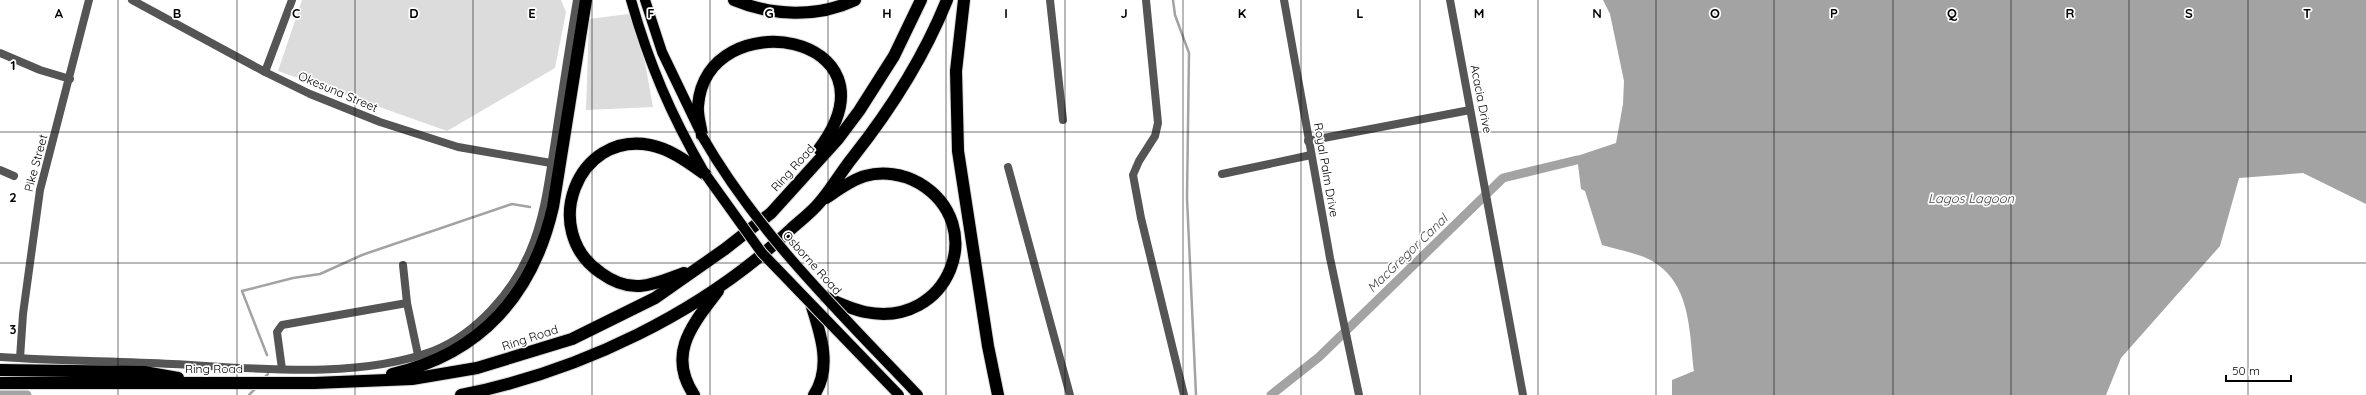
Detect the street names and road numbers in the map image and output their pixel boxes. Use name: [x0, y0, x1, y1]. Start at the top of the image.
street label: Acacia Drive: [1468, 63, 1496, 135]
street label: Okesuna Street: [296, 68, 380, 115]
street label: Royal Palm Drive: [1311, 122, 1342, 218]
street label: Pike Street: [21, 133, 50, 193]
street label: Ring Road: [768, 141, 818, 194]
street label: Osborne Road: [780, 228, 845, 298]
street label: Ring Road: [500, 321, 560, 354]
street label: Ring Road: [185, 361, 243, 376]

